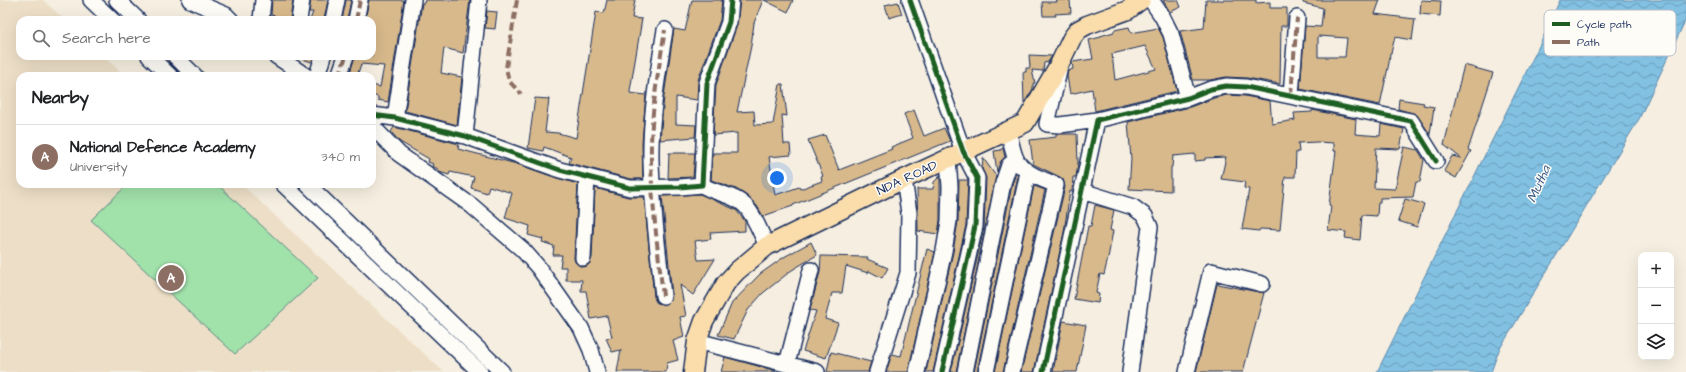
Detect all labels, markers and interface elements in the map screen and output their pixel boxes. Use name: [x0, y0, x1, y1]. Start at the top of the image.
legend: [1544, 10, 1676, 56]
search box: [16, 16, 376, 60]
text: Cycle path: [1577, 17, 1632, 33]
icon: search: [30, 27, 52, 49]
text: Search here: [62, 28, 151, 49]
text: Path: [1577, 35, 1600, 50]
text: Nearby: [32, 86, 89, 110]
text: National Defence Academy: [70, 137, 256, 158]
text: A: [41, 148, 49, 166]
text: 340 m: [321, 148, 360, 166]
street label: NDA ROAD: [874, 156, 941, 200]
text: University: [70, 158, 128, 176]
water label: Mutha: [1522, 162, 1556, 206]
your location: [767, 168, 787, 188]
map controls: [1638, 252, 1674, 360]
button: +: [1638, 252, 1674, 288]
pin: A: [158, 263, 184, 293]
button: −: [1638, 288, 1674, 324]
button: layers: [1638, 324, 1674, 360]

